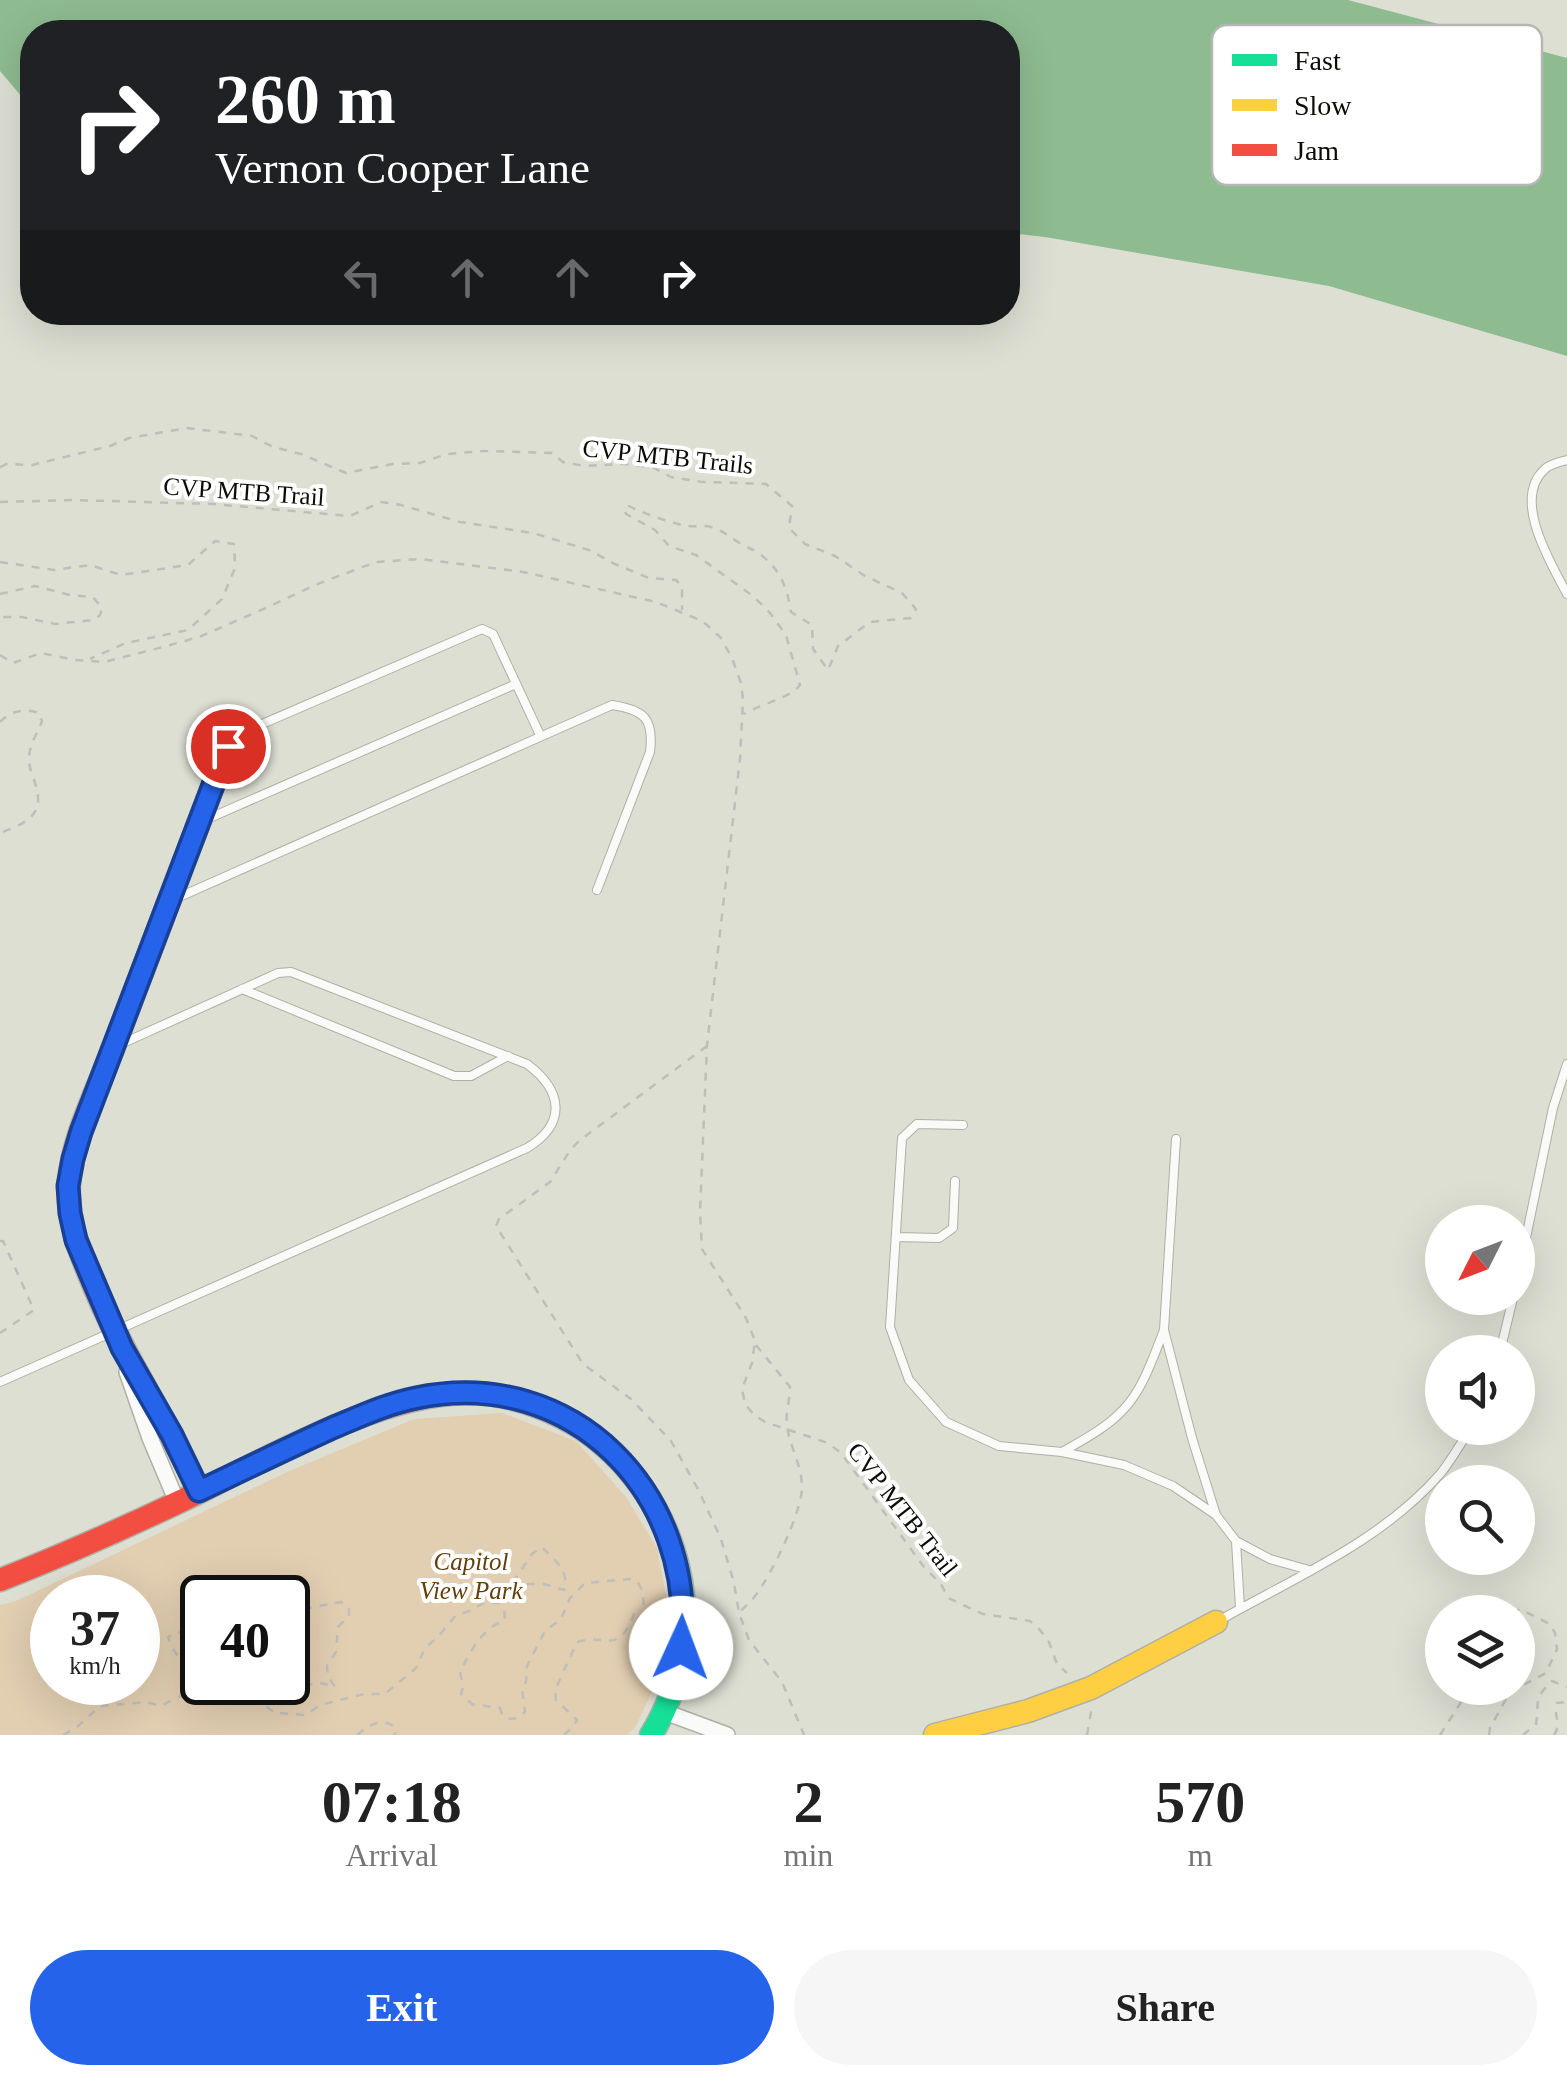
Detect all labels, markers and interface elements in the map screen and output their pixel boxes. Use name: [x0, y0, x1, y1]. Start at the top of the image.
legend: [1212, 25, 1542, 185]
text: Fast: [1294, 45, 1341, 76]
icon: right: [50, 60, 180, 190]
text: 260 m: [215, 61, 396, 138]
text: Slow: [1294, 90, 1352, 121]
text: Jam: [1294, 135, 1339, 166]
text: Vernon Cooper Lane: [215, 143, 590, 193]
icon: left: [335, 250, 390, 305]
icon: ahead: [440, 250, 495, 305]
icon: ahead: [545, 250, 600, 305]
icon: right: [650, 250, 705, 305]
street label: CVP MTB Trails: [581, 434, 755, 479]
street label: CVP MTB Trail: [162, 472, 326, 511]
pin: [186, 704, 271, 789]
icon: arrive: [201, 719, 256, 774]
north arrow: [1425, 1205, 1535, 1315]
map controls: [1425, 1205, 1535, 1705]
button: sound: [1425, 1335, 1535, 1445]
street label: CVP MTB Trail: [842, 1437, 963, 1581]
button: search: [1425, 1465, 1535, 1575]
park label: Capitol View Park: [420, 1548, 523, 1604]
speed limit sign: 40: [180, 1575, 310, 1705]
button: layers: [1425, 1595, 1535, 1705]
position arrow: [629, 1596, 733, 1700]
text: 37: [70, 1600, 120, 1656]
text: km/h: [69, 1652, 121, 1679]
text: 07:18: [322, 1769, 462, 1835]
text: 2: [793, 1769, 823, 1835]
text: 570: [1155, 1769, 1245, 1835]
text: Arrival: [346, 1837, 438, 1873]
text: min: [784, 1837, 833, 1873]
text: m: [1188, 1837, 1213, 1873]
button: Exit: [30, 1950, 774, 2065]
button: Share: [794, 1950, 1537, 2065]

